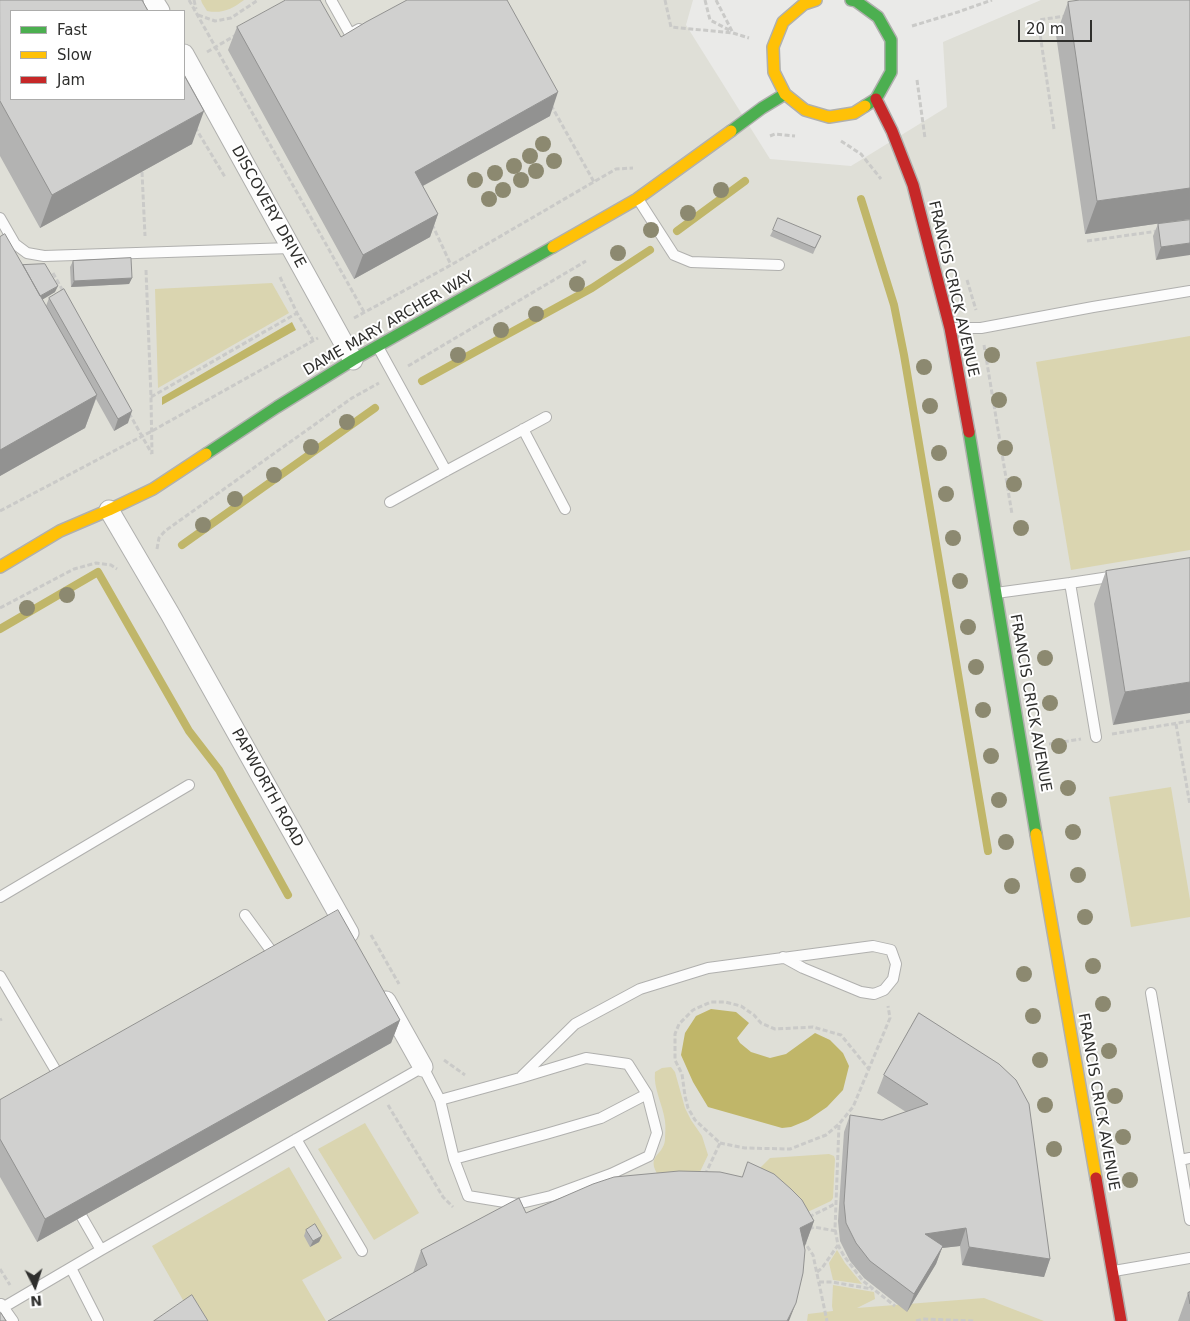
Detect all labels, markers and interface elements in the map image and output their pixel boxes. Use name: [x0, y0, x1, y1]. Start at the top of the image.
legend: [10, 10, 185, 100]
scale bar: [1020, 10, 1094, 42]
text: 20 m: [1026, 20, 1064, 38]
text: Fast: [57, 21, 87, 39]
text: Slow: [57, 46, 92, 64]
text: Jam: [57, 71, 85, 89]
street label: DISCOVERY DRIVE: [227, 143, 309, 271]
street label: FRANCIS CRICK AVENUE: [924, 199, 982, 379]
street label: DAME MARY ARCHER WAY: [301, 268, 477, 380]
street label: FRANCIS CRICK AVENUE: [1005, 613, 1055, 793]
street label: PAPWORTH ROAD: [227, 726, 307, 850]
street label: FRANCIS CRICK AVENUE: [1073, 1012, 1123, 1192]
north arrow: [10, 1261, 60, 1311]
text: N: [30, 1292, 43, 1309]

